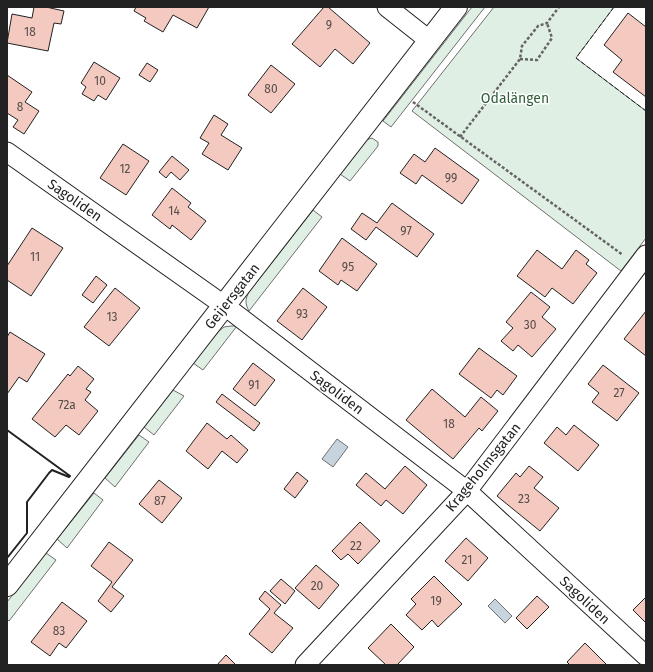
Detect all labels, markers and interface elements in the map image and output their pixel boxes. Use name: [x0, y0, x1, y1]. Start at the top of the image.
house number: 9: [326, 18, 332, 32]
house number: 18: [24, 25, 36, 39]
house number: 10: [94, 74, 106, 88]
house number: 80: [264, 82, 278, 96]
park label: Odalängen: [481, 90, 549, 107]
house number: 8: [17, 100, 24, 114]
house number: 12: [119, 162, 131, 176]
house number: 99: [445, 171, 457, 185]
street label: Sagoliden: [44, 175, 105, 225]
house number: 14: [168, 204, 180, 218]
house number: 97: [400, 224, 412, 238]
house number: 11: [30, 250, 40, 264]
street label: Geijersgatan: [201, 260, 263, 333]
house number: 95: [342, 260, 354, 274]
house number: 93: [296, 307, 308, 321]
house number: 13: [106, 310, 118, 324]
house number: 30: [524, 318, 537, 332]
street label: Sagoliden: [307, 367, 367, 418]
house number: 91: [248, 378, 260, 392]
house number: 27: [613, 386, 625, 400]
house number: 72a: [58, 398, 76, 412]
house number: 18: [443, 417, 455, 431]
street label: Krageholmsgatan: [442, 419, 525, 515]
house number: 23: [518, 492, 530, 506]
house number: 87: [154, 494, 166, 508]
house number: 22: [350, 539, 362, 553]
house number: 21: [462, 553, 472, 567]
street label: Sagoliden: [556, 573, 613, 628]
house number: 20: [311, 579, 324, 593]
house number: 19: [430, 594, 442, 608]
house number: 83: [53, 624, 65, 638]

